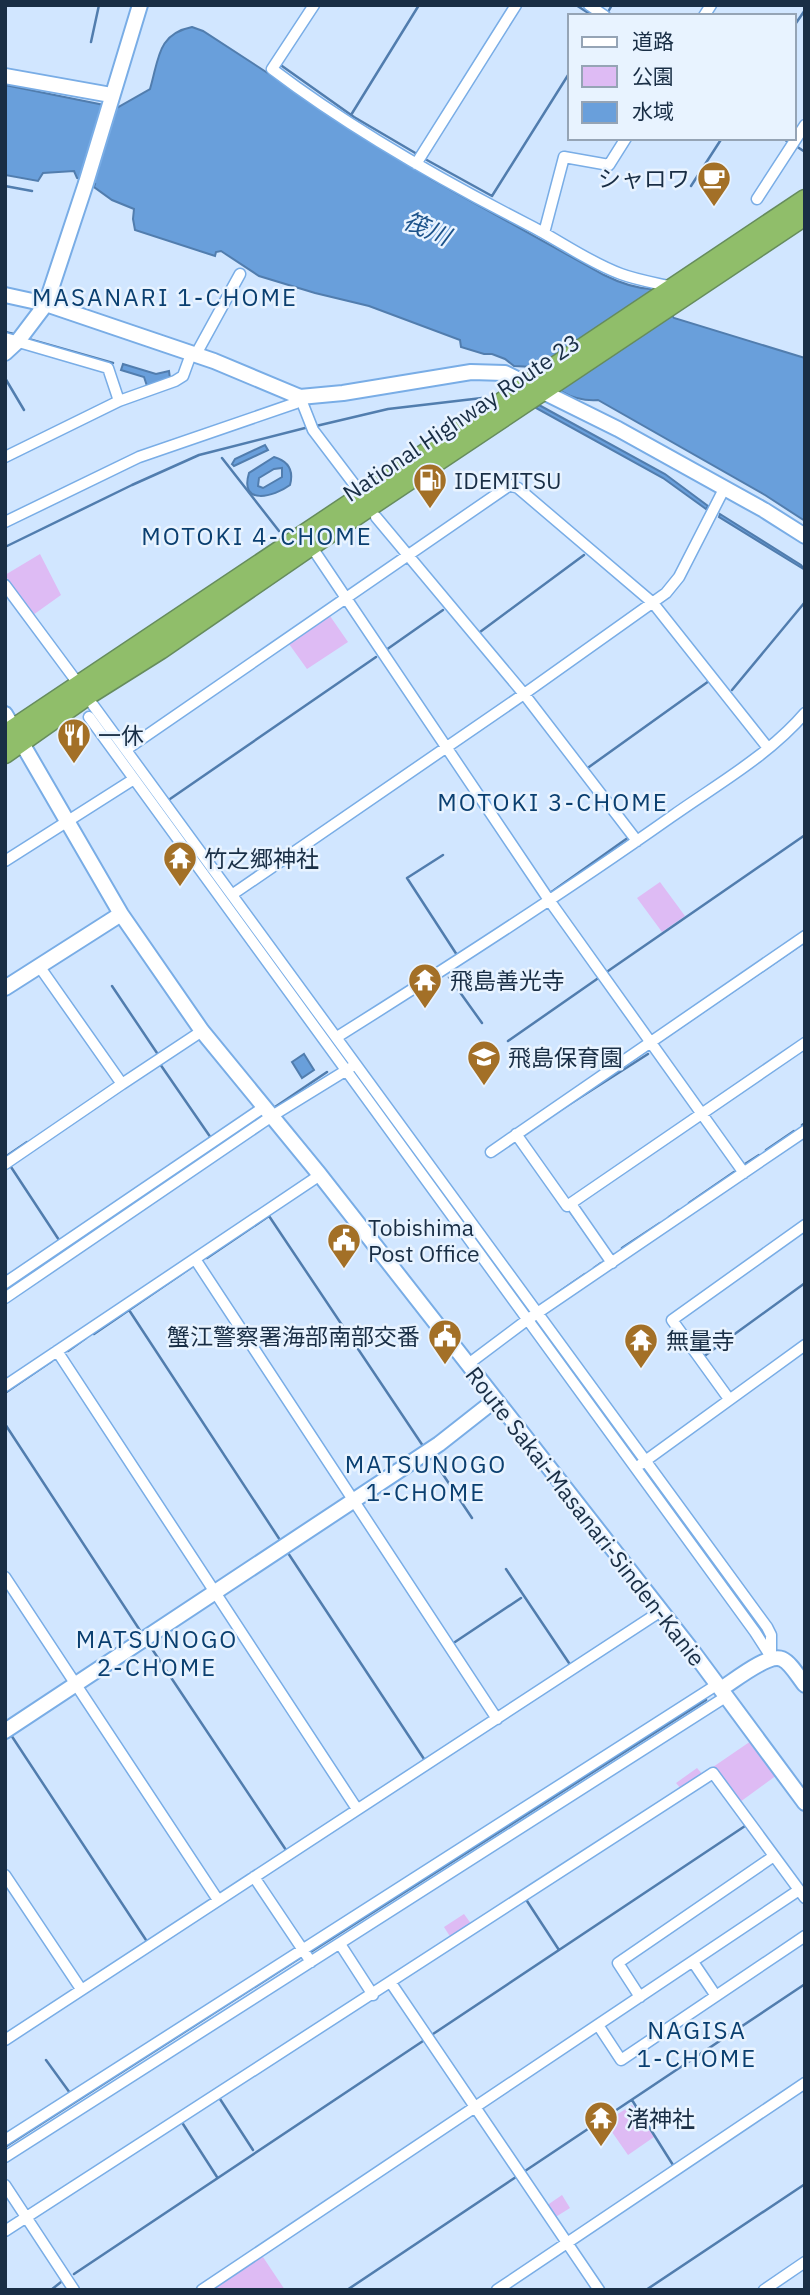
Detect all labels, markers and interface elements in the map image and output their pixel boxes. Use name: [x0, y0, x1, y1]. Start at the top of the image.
legend: [568, 14, 796, 140]
text: 道路: [632, 27, 674, 55]
text: 公園: [632, 62, 674, 90]
text: 水域: [632, 97, 674, 125]
cafe icon: シャロワ: [695, 159, 733, 208]
place label: シャロワ: [598, 163, 690, 193]
water label: 筏川: [399, 204, 458, 253]
district label: MASANARI 1-CHOME: [32, 281, 298, 313]
street label: National Highway Route 23: [337, 326, 585, 508]
fuel station icon: IDEMITSU: [411, 461, 449, 510]
place label: IDEMITSU: [454, 465, 562, 495]
district label: MOTOKI 4-CHOME: [141, 520, 373, 552]
restaurant icon: 一休: [55, 716, 93, 765]
place label: 一休: [98, 720, 144, 750]
district label: MOTOKI 3-CHOME: [437, 786, 669, 818]
temple icon: 竹之郷神社: [161, 839, 199, 888]
place label: 竹之郷神社: [204, 843, 319, 873]
temple icon: 飛島善光寺: [406, 961, 444, 1010]
place label: 飛島善光寺: [450, 965, 565, 995]
school or university icon: 飛島保育園: [465, 1038, 503, 1087]
place label: 飛島保育園: [508, 1042, 623, 1072]
place label: Tobishima Post Office: [368, 1212, 480, 1268]
public building icon: Tobishima Post Office: [325, 1221, 363, 1270]
public building icon: 蟹江警察署海部南部交番: [426, 1317, 464, 1366]
place label: 蟹江警察署海部南部交番: [167, 1321, 420, 1351]
temple icon: 無量寺: [622, 1321, 660, 1370]
place label: 無量寺: [666, 1325, 735, 1355]
street label: Route Sakai-Masanari-Sinden-Kanie: [460, 1360, 712, 1672]
district label: MATSUNOGO 1-CHOME: [345, 1448, 507, 1508]
district label: MATSUNOGO 2-CHOME: [76, 1623, 238, 1683]
district label: NAGISA 1-CHOME: [637, 2014, 757, 2074]
temple icon: 渚神社: [582, 2099, 620, 2148]
place label: 渚神社: [626, 2103, 695, 2133]

